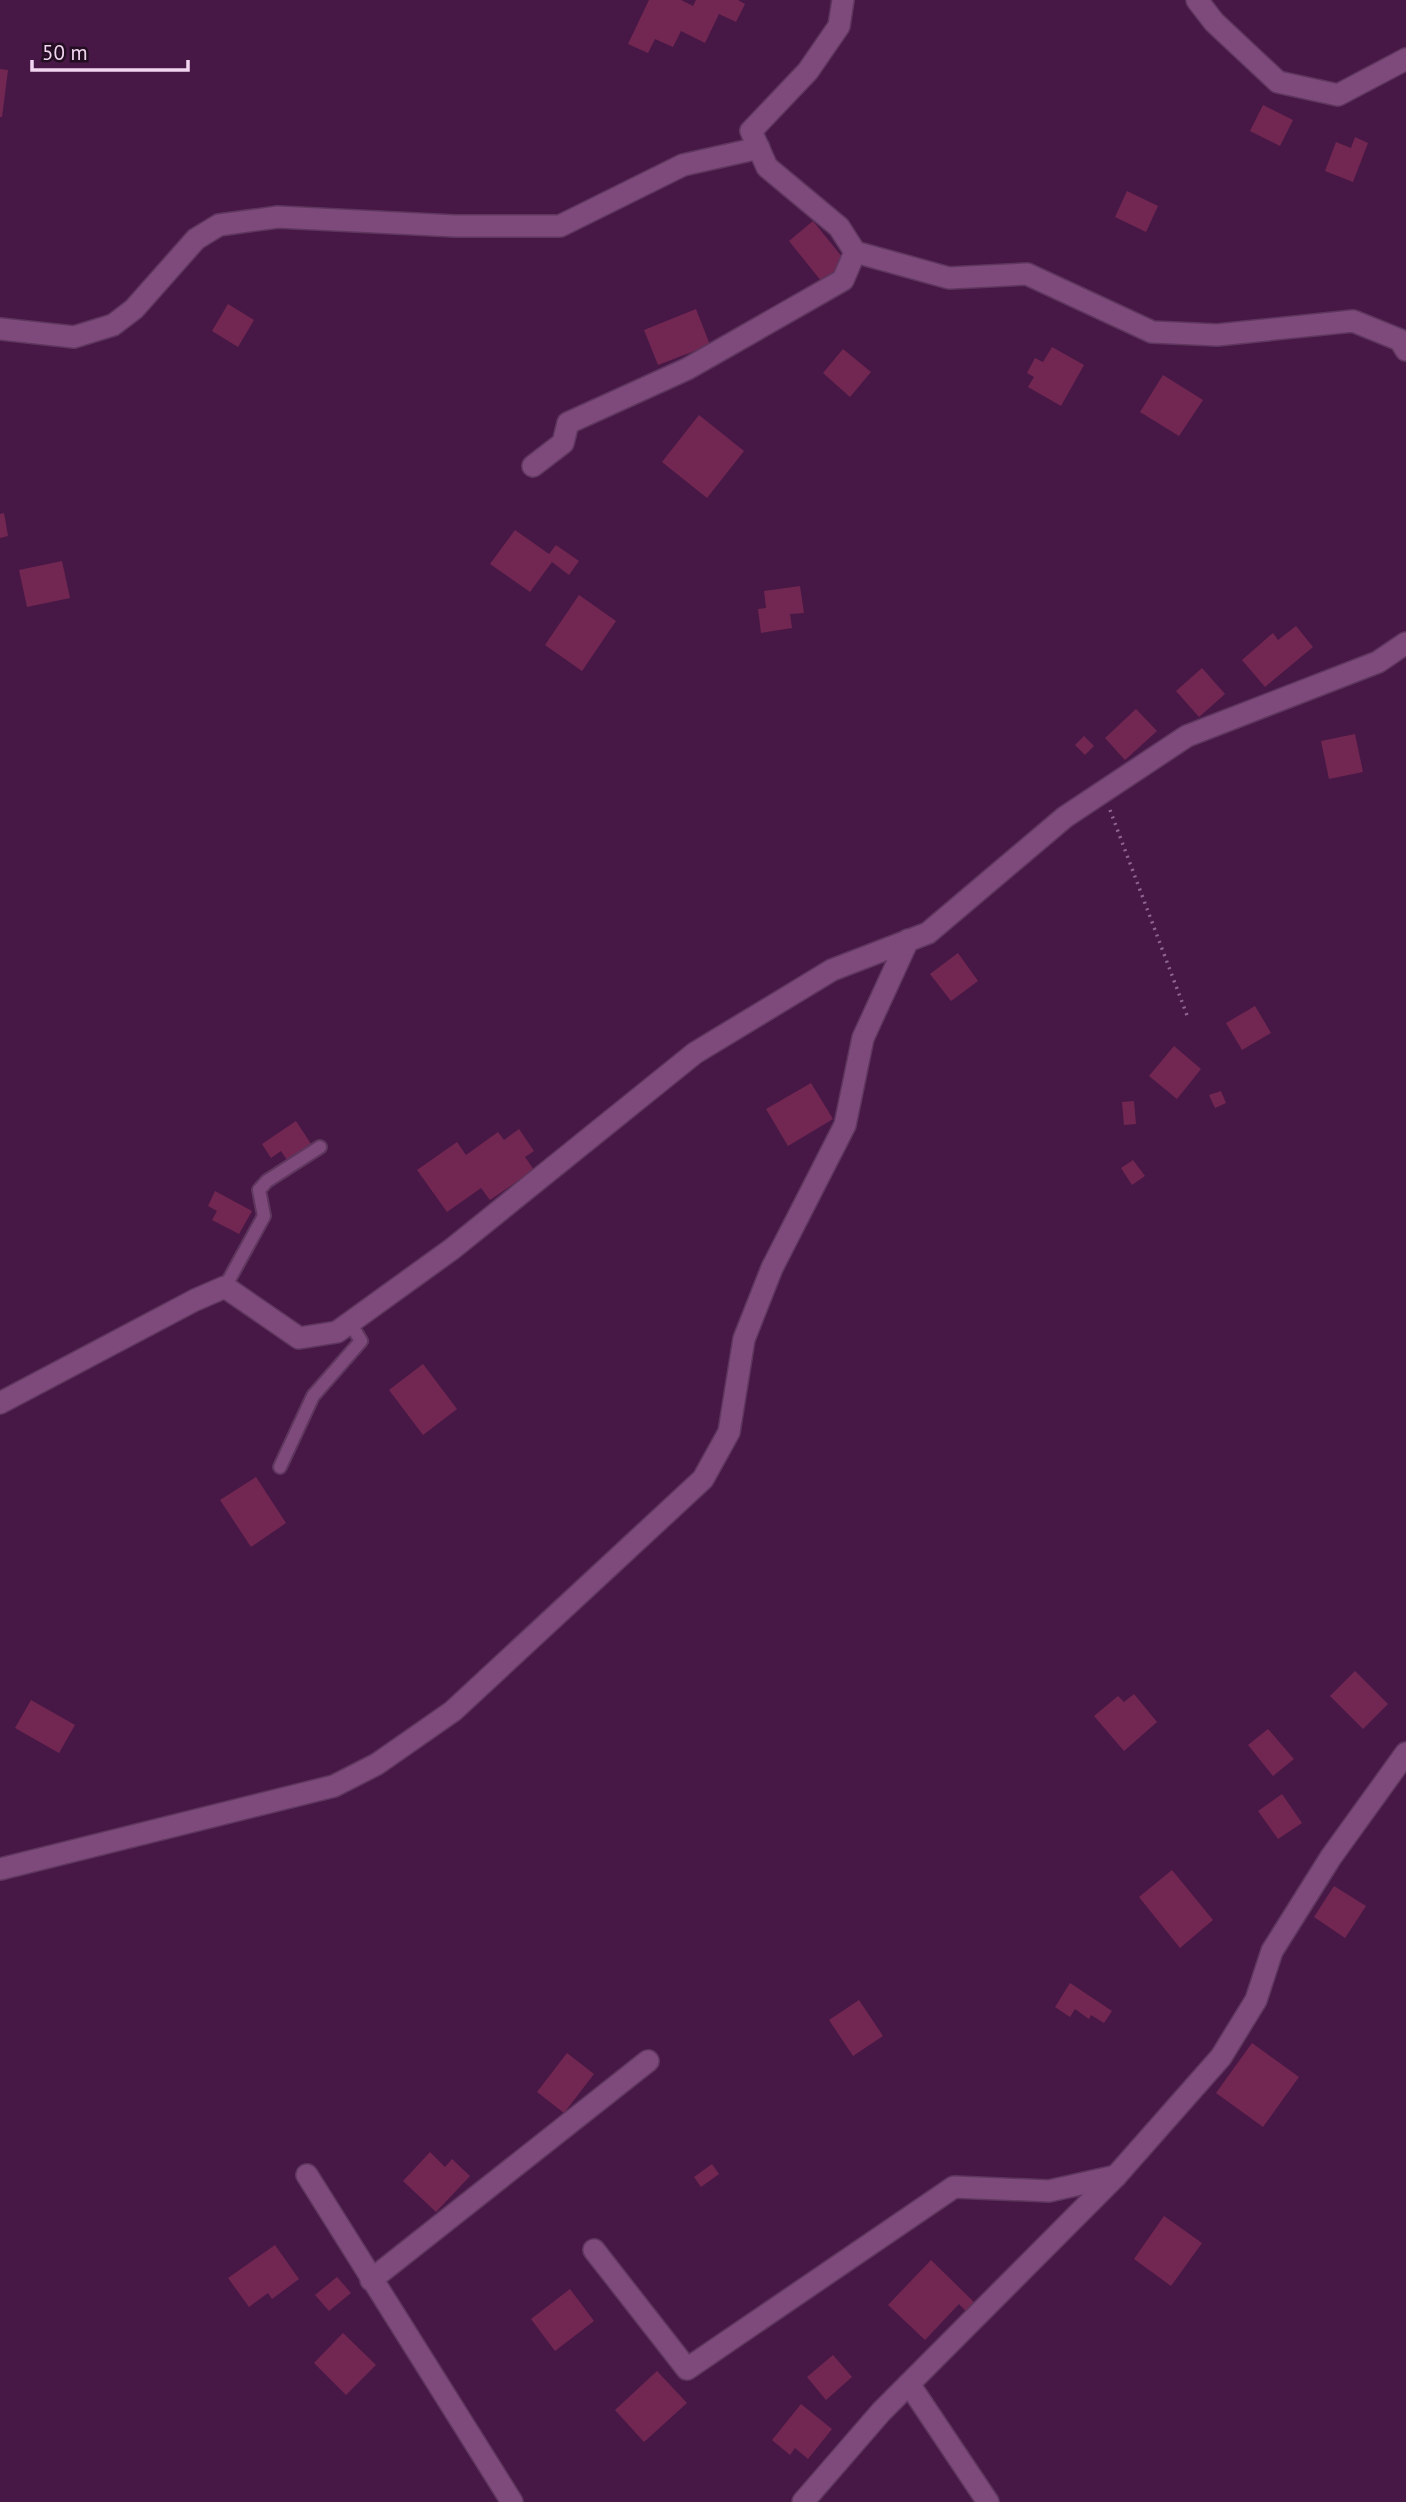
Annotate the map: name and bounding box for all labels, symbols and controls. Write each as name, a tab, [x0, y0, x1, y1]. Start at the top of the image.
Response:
scale bar	[32, 28, 187, 72]
text: 50 m	[42, 39, 88, 66]

